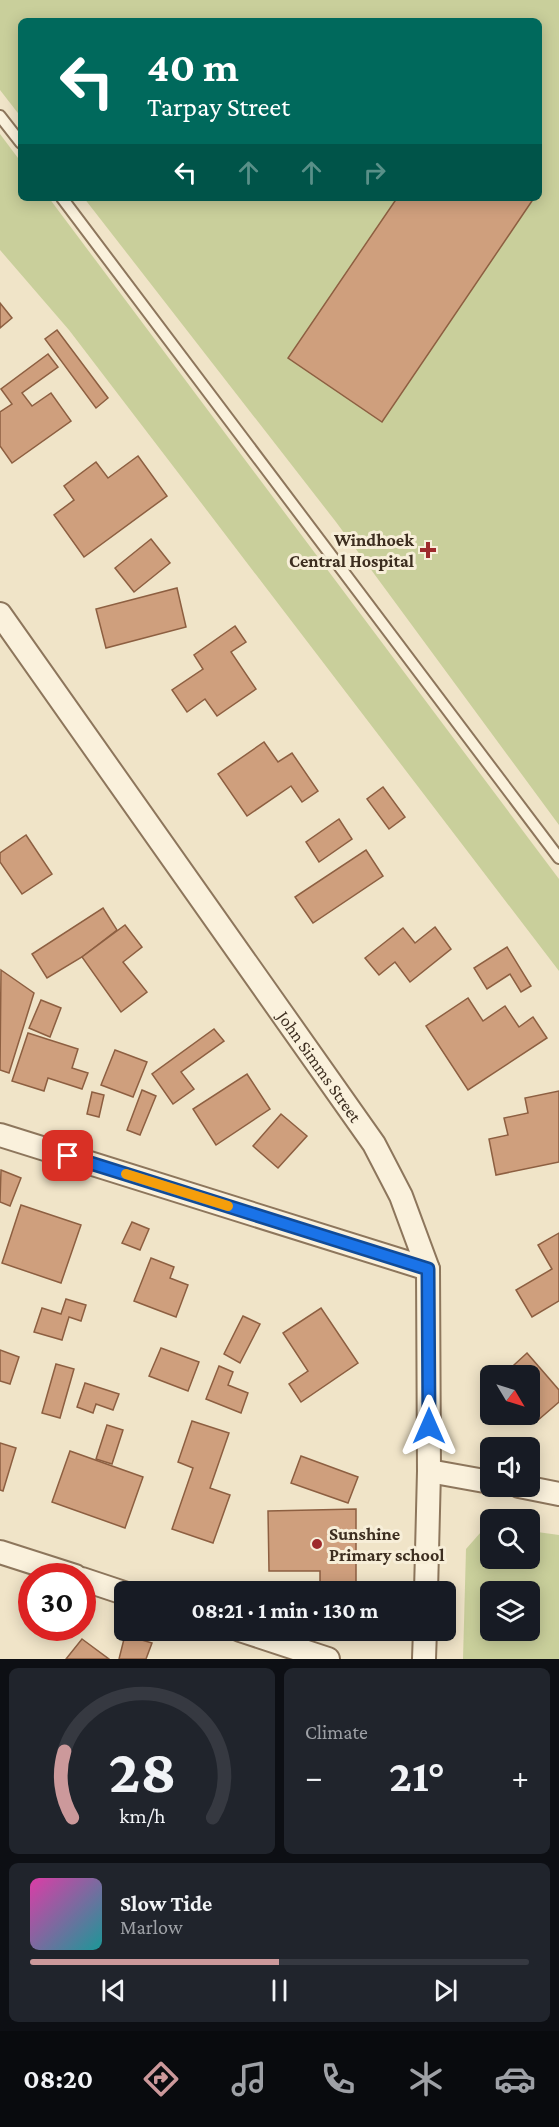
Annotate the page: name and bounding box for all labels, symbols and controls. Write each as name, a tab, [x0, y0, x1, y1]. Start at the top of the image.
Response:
icon: left	[48, 42, 126, 120]
text: 40 m	[147, 43, 239, 90]
text: Tarpay Street	[147, 92, 290, 122]
icon: left	[169, 156, 202, 189]
icon: ahead	[232, 156, 265, 189]
icon: ahead	[295, 156, 328, 189]
icon: right	[358, 156, 391, 189]
place label: Windhoek Central Hospital	[289, 530, 414, 571]
marker: Windhoek Central Hospital	[419, 541, 437, 559]
street label: John Simms Street	[272, 1005, 366, 1127]
pin	[42, 1130, 93, 1181]
icon: arrive	[51, 1139, 84, 1172]
north arrow	[480, 1365, 540, 1425]
map controls	[480, 1365, 540, 1641]
position arrow	[397, 1394, 461, 1458]
button: sound	[480, 1437, 540, 1497]
button: search	[480, 1509, 540, 1569]
place label: Sunshine Primary school	[329, 1524, 445, 1565]
marker: Sunshine Primary school	[310, 1537, 324, 1551]
speed limit sign: 30	[18, 1563, 96, 1641]
button: layers	[480, 1581, 540, 1641]
text: 08:21 · 1 min · 130 m	[192, 1598, 378, 1623]
text: Climate	[305, 1721, 368, 1743]
text: 28	[108, 1736, 176, 1805]
text: 21°	[389, 1751, 445, 1801]
text: −	[305, 1758, 322, 1795]
text: +	[512, 1758, 529, 1795]
text: km/h	[119, 1804, 166, 1828]
text: Slow Tide	[120, 1891, 212, 1916]
text: Marlow	[120, 1916, 183, 1938]
icon: previous	[97, 1974, 130, 2007]
icon: pause	[263, 1974, 296, 2007]
icon: next	[429, 1974, 462, 2007]
icon: directions	[140, 2058, 182, 2100]
icon: music	[228, 2058, 270, 2100]
icon: phone	[317, 2058, 359, 2100]
icon: climate	[405, 2058, 447, 2100]
icon: car	[494, 2058, 536, 2100]
text: 08:20	[23, 2064, 93, 2094]

